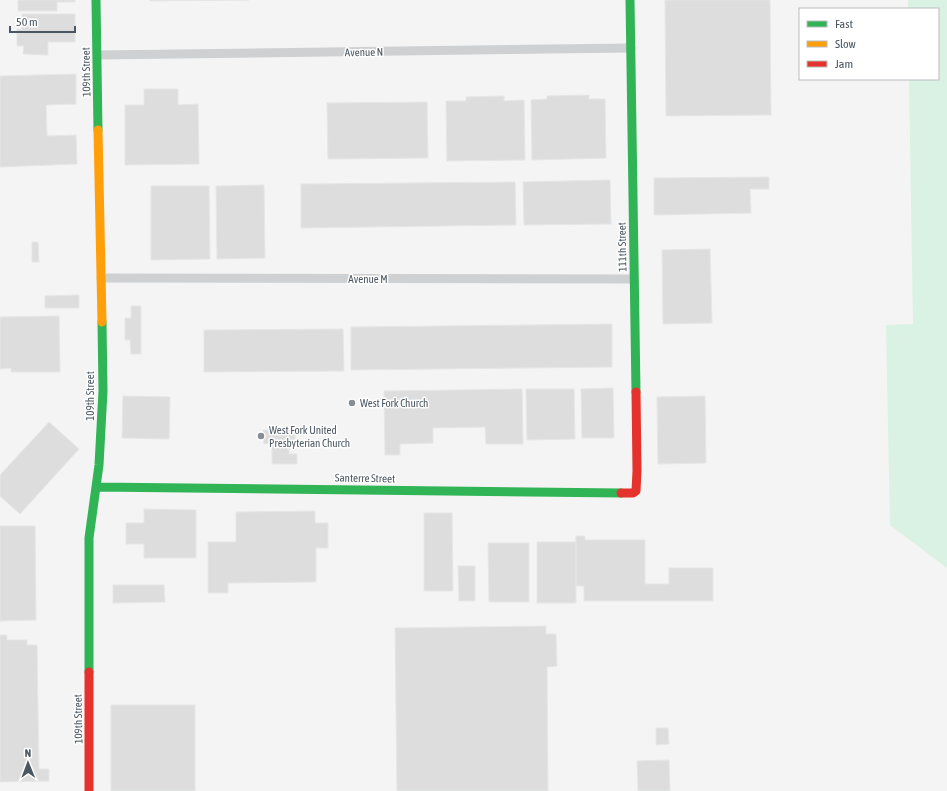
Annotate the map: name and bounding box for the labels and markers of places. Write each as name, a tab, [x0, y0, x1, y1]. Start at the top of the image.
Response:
place label: West Fork Church	[360, 397, 428, 409]
marker: West Fork Church	[347, 398, 357, 408]
place label: West Fork United Presbyterian Church	[269, 424, 350, 449]
marker: West Fork United Presbyterian Church	[256, 431, 266, 441]

